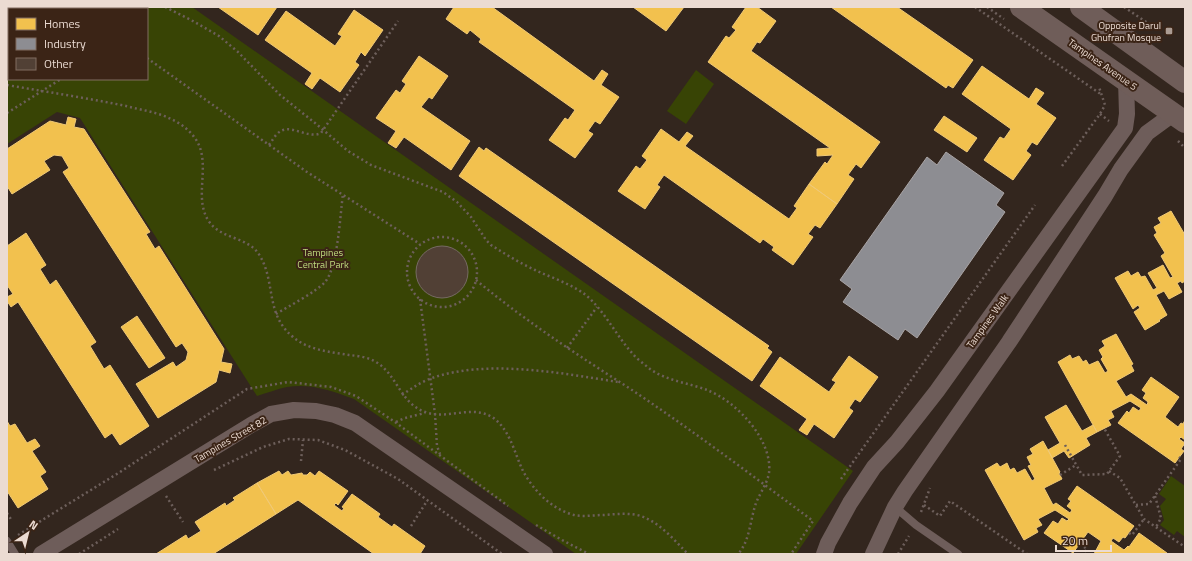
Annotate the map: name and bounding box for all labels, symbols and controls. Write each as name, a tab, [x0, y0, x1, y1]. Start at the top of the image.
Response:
legend	[8, 8, 148, 80]
text: Homes	[44, 14, 80, 33]
place label: Opposite Darul Ghufran Mosque	[1091, 18, 1161, 45]
marker: Opposite Darul Ghufran Mosque	[1164, 26, 1174, 36]
text: Industry	[44, 34, 86, 53]
street label: Tampines Avenue 5	[1065, 35, 1141, 94]
text: Other	[44, 54, 73, 73]
park label: Tampines Central Park	[297, 245, 349, 272]
street label: Tampines Walk	[963, 291, 1012, 351]
street label: Tampines Street 82	[191, 413, 269, 466]
north arrow	[8, 513, 48, 553]
text: N	[26, 516, 41, 534]
scale bar	[1056, 527, 1111, 553]
text: 20 m	[1062, 531, 1088, 550]

